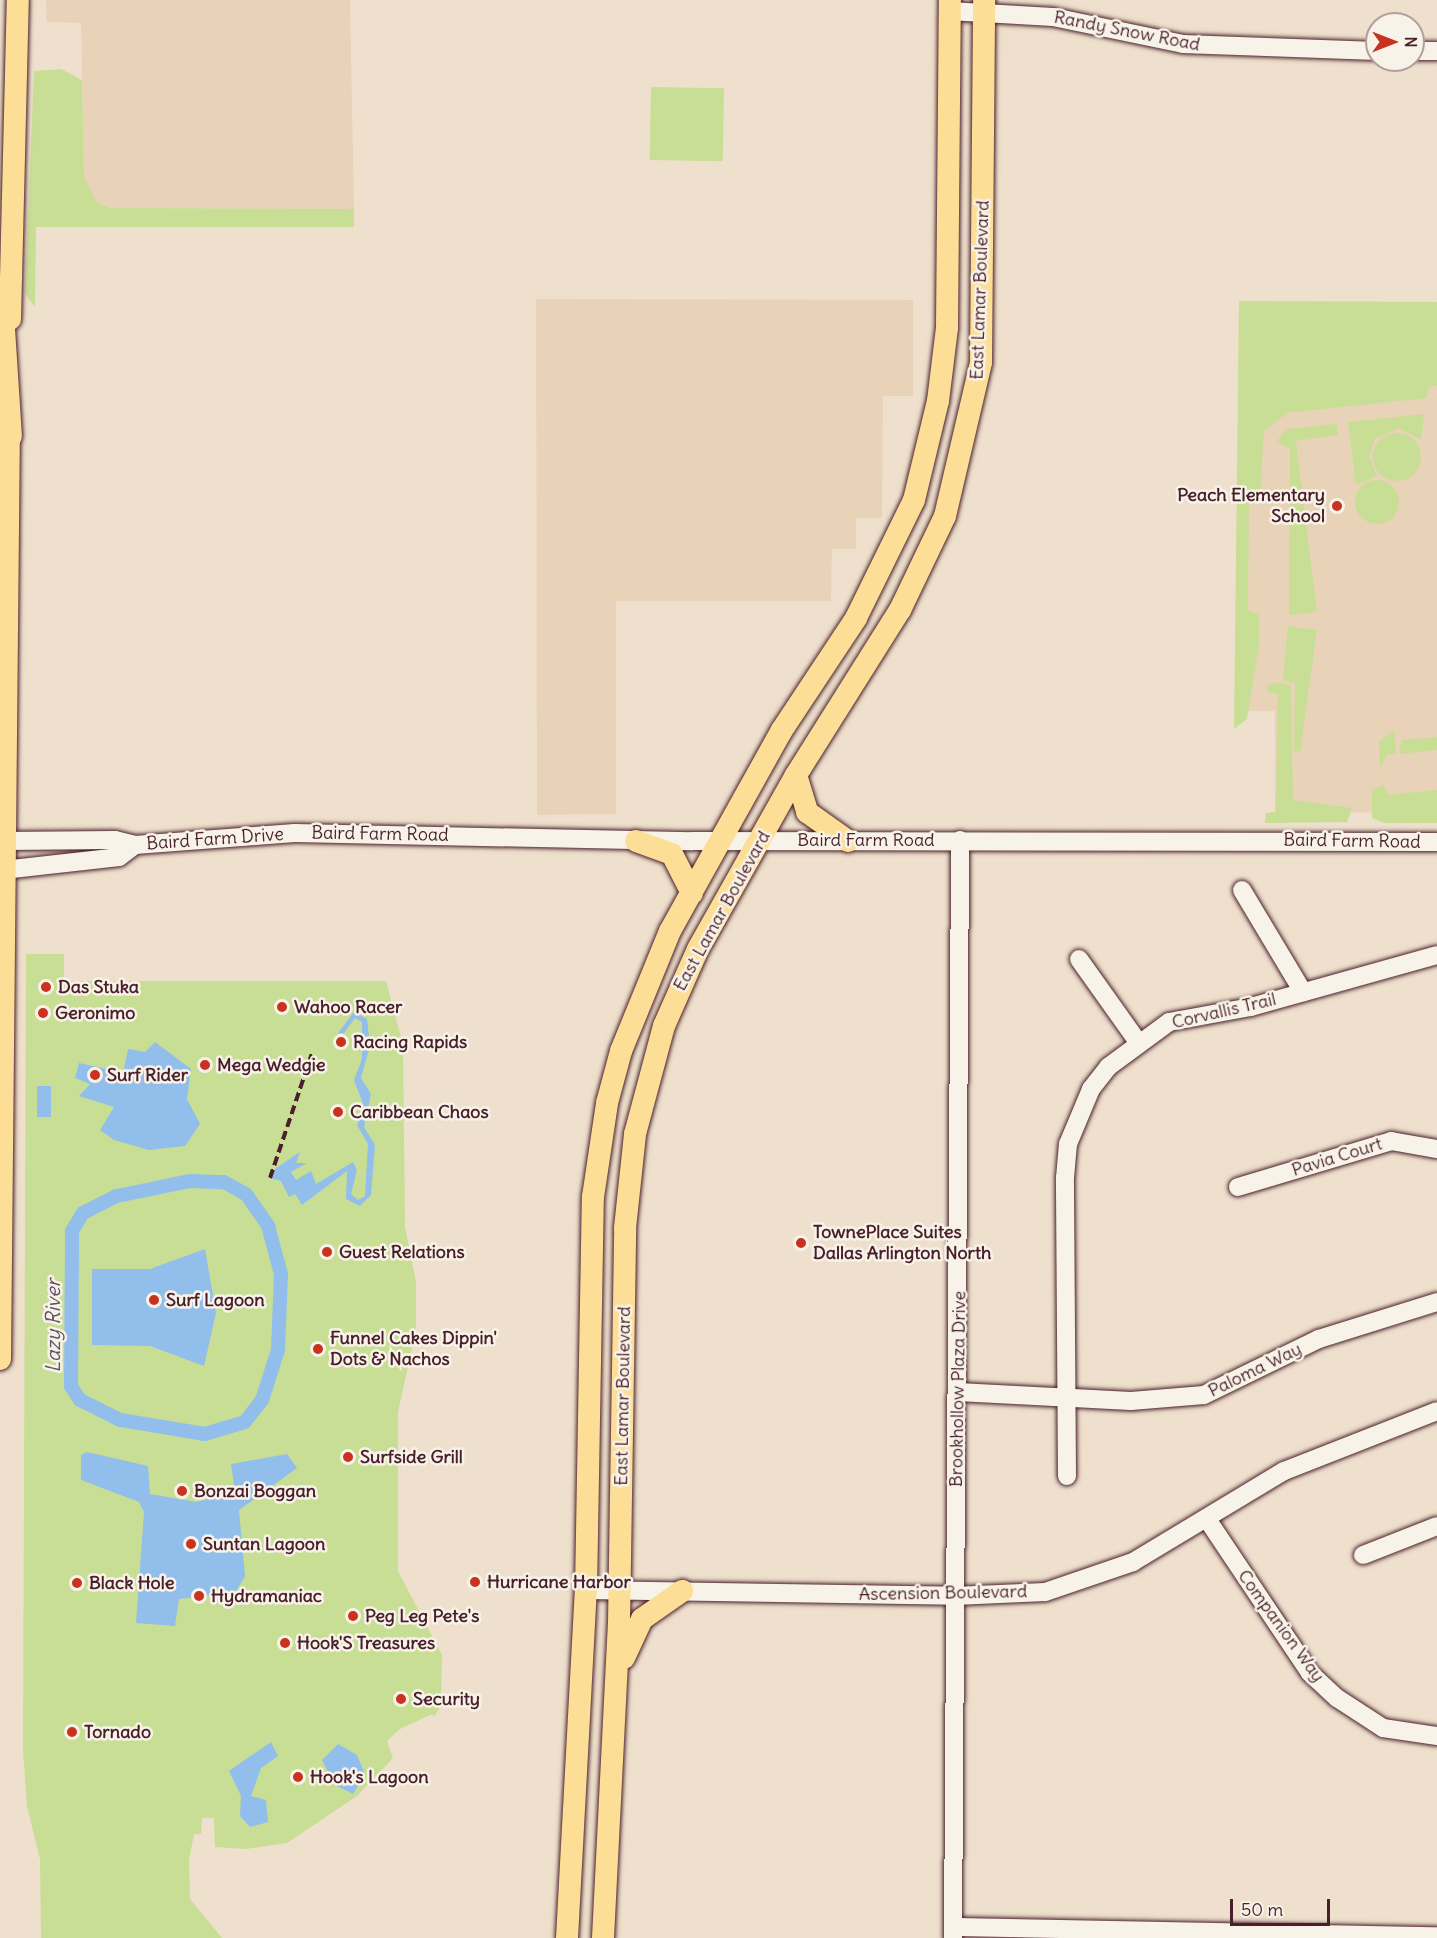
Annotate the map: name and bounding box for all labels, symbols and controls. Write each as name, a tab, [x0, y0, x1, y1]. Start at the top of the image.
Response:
street label: Randy Snow Road	[1052, 6, 1202, 56]
north arrow	[1365, 12, 1425, 72]
text: N	[1401, 36, 1421, 48]
street label: East Lamar Boulevard	[966, 200, 994, 380]
place label: Peach Elementary School	[1177, 485, 1325, 528]
marker: Peach Elementary School	[1330, 499, 1344, 513]
street label: Baird Farm Road	[311, 822, 449, 846]
street label: Baird Farm Drive	[146, 823, 284, 855]
street label: East Lamar Boulevard	[669, 827, 775, 995]
street label: Baird Farm Road	[797, 829, 935, 851]
street label: Baird Farm Road	[1283, 829, 1421, 853]
place label: Das Stuka	[58, 976, 139, 998]
marker: Das Stuka	[39, 980, 53, 994]
street label: Corvallis Trail	[1170, 989, 1278, 1033]
place label: Wahoo Racer	[294, 996, 402, 1018]
marker: Wahoo Racer	[275, 1000, 289, 1014]
place label: Geronimo	[55, 1002, 135, 1024]
marker: Geronimo	[36, 1006, 50, 1020]
place label: Racing Rapids	[353, 1031, 467, 1053]
marker: Racing Rapids	[334, 1035, 348, 1049]
place label: Mega Wedgie	[217, 1054, 326, 1076]
marker: Mega Wedgie	[198, 1058, 212, 1072]
place label: Surf Rider	[107, 1064, 188, 1086]
marker: Surf Rider	[88, 1068, 102, 1082]
place label: Caribbean Chaos	[350, 1101, 489, 1123]
marker: Caribbean Chaos	[331, 1105, 345, 1119]
street label: Pavia Court	[1289, 1133, 1385, 1181]
place label: TownePlace Suites Dallas Arlington North	[813, 1222, 991, 1264]
marker: TownePlace Suites Dallas Arlington North	[794, 1236, 808, 1250]
place label: Guest Relations	[339, 1241, 465, 1263]
marker: Guest Relations	[320, 1245, 334, 1259]
water label: Lazy River	[40, 1279, 64, 1373]
place label: Surf Lagoon	[166, 1289, 265, 1311]
street label: Brookhollow Plaza Drive	[945, 1291, 971, 1487]
marker: Surf Lagoon	[147, 1293, 161, 1307]
street label: East Lamar Boulevard	[611, 1306, 635, 1486]
place label: Funnel Cakes Dippin' Dots & Nachos	[330, 1328, 497, 1370]
street label: Paloma Way	[1205, 1338, 1305, 1402]
marker: Funnel Cakes Dippin' Dots & Nachos	[311, 1342, 325, 1356]
place label: Surfside Grill	[360, 1446, 463, 1468]
marker: Surfside Grill	[341, 1450, 355, 1464]
place label: Bonzai Boggan	[194, 1480, 316, 1502]
marker: Bonzai Boggan	[175, 1484, 189, 1498]
place label: Suntan Lagoon	[203, 1533, 325, 1555]
marker: Suntan Lagoon	[184, 1537, 198, 1551]
street label: Companion Way	[1233, 1566, 1329, 1686]
place label: Hurricane Harbor	[487, 1571, 631, 1593]
place label: Black Hole	[89, 1572, 174, 1594]
marker: Hurricane Harbor	[468, 1575, 482, 1589]
marker: Black Hole	[70, 1576, 84, 1590]
street label: Ascension Boulevard	[859, 1581, 1027, 1605]
place label: Hydramaniac	[211, 1585, 322, 1607]
marker: Hydramaniac	[192, 1589, 206, 1603]
place label: Peg Leg Pete's	[365, 1605, 479, 1627]
marker: Peg Leg Pete's	[346, 1609, 360, 1623]
place label: Hook'S Treasures	[297, 1632, 435, 1654]
marker: Hook'S Treasures	[278, 1636, 292, 1650]
place label: Security	[413, 1688, 480, 1710]
marker: Security	[394, 1692, 408, 1706]
place label: Tornado	[84, 1721, 151, 1743]
marker: Tornado	[65, 1725, 79, 1739]
place label: Hook's Lagoon	[310, 1766, 429, 1788]
marker: Hook's Lagoon	[291, 1770, 305, 1784]
scale bar	[1233, 1887, 1334, 1925]
text: 50 m	[1241, 1898, 1283, 1921]

